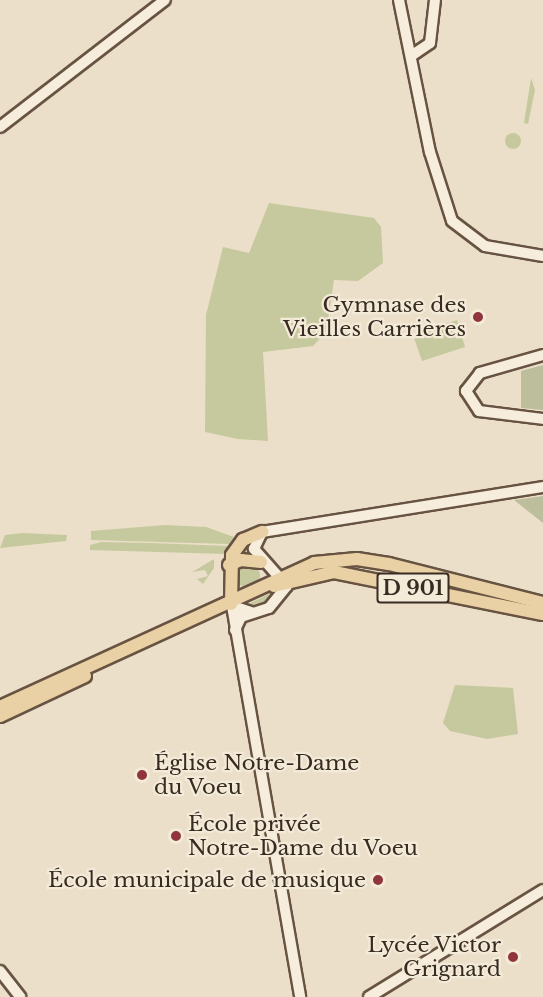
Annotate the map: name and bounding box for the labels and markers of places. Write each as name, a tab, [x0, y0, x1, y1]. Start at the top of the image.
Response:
place label: Gymnase des Vieilles Carrières	[283, 292, 466, 342]
marker: Gymnase des Vieilles Carrières	[471, 310, 485, 324]
place label: Église Notre-Dame du Voeu	[154, 750, 359, 800]
marker: Église Notre-Dame du Voeu	[135, 768, 149, 782]
place label: École privée Notre-Dame du Voeu	[188, 811, 419, 861]
marker: École privée Notre-Dame du Voeu	[169, 829, 183, 843]
place label: École municipale de musique	[48, 867, 366, 893]
marker: École municipale de musique	[371, 873, 385, 887]
place label: Lycée Victor Grignard	[367, 932, 501, 982]
marker: Lycée Victor Grignard	[506, 950, 520, 964]

